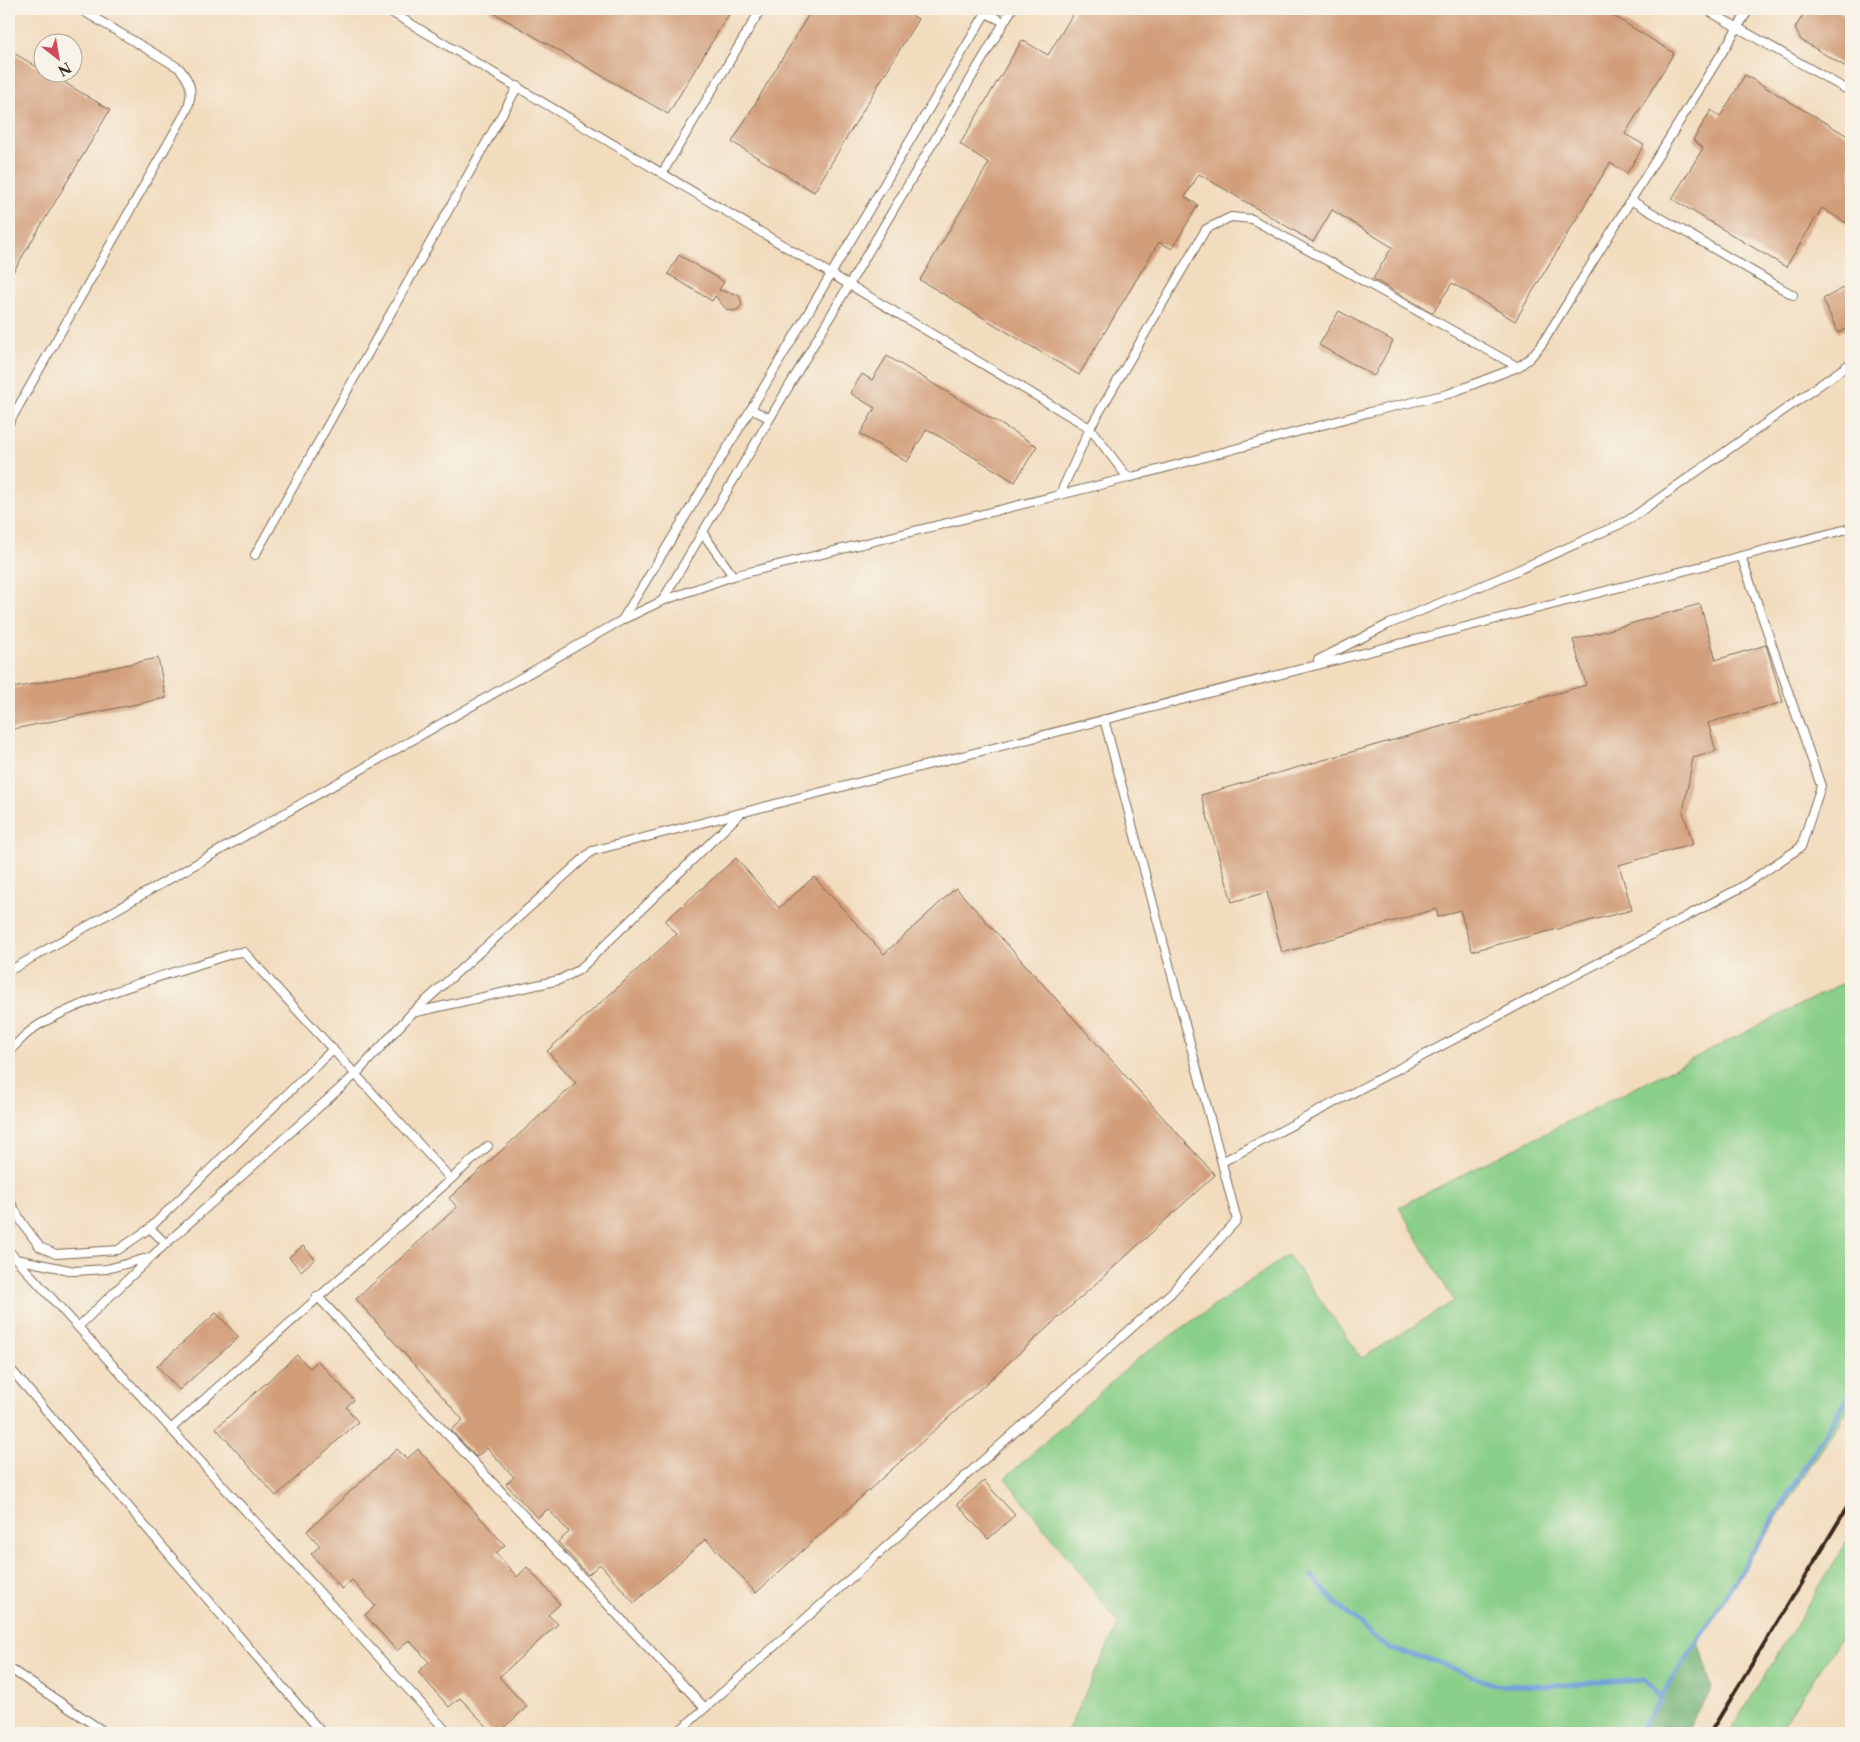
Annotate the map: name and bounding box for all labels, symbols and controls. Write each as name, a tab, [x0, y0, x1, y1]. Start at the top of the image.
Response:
north arrow	[32, 32, 82, 82]
text: N	[55, 58, 75, 80]

